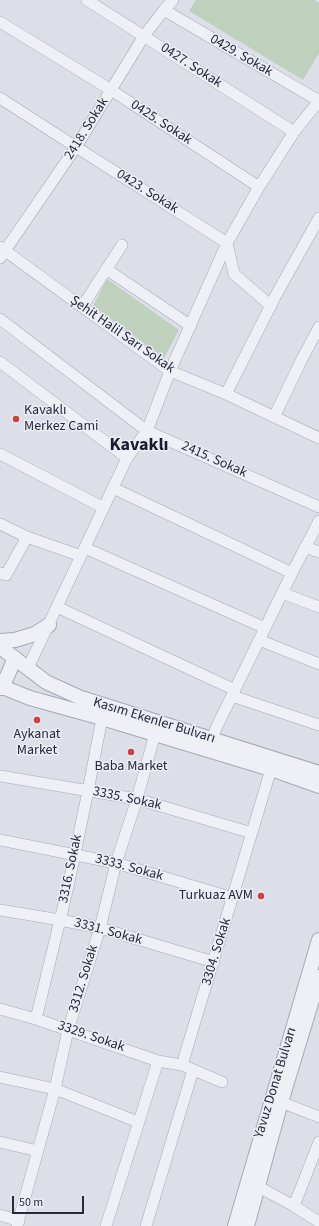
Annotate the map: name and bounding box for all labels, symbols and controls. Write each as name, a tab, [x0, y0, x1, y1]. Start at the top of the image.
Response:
street label: 0429. Sokak	[207, 31, 275, 81]
street label: 0427. Sokak	[157, 40, 225, 92]
street label: 2418. Sokak	[61, 95, 113, 163]
street label: 0425. Sokak	[127, 97, 195, 149]
street label: 0423. Sokak	[113, 166, 181, 218]
street label: Şehit Halil Sarı Sokak	[66, 293, 178, 377]
place label: Kavaklı Merkez Cami	[24, 403, 98, 436]
marker: Kavaklı Merkez Cami	[11, 414, 21, 424]
district label: Kavaklı	[109, 435, 169, 457]
street label: 2415. Sokak	[179, 438, 249, 482]
street label: Kasım Ekenler Bulvarı	[91, 694, 217, 748]
marker: Aykanat Market	[32, 715, 42, 725]
place label: Aykanat Market	[13, 727, 61, 760]
marker: Baba Market	[126, 747, 136, 757]
place label: Baba Market	[95, 759, 167, 775]
street label: 3335. Sokak	[91, 784, 163, 814]
street label: 3316. Sokak	[56, 833, 86, 905]
street label: 3333. Sokak	[93, 851, 165, 885]
place label: Turkuaz AVM	[179, 888, 253, 904]
marker: Turkuaz AVM	[256, 891, 266, 901]
street label: 3331. Sokak	[72, 915, 144, 949]
street label: 3304. Sokak	[199, 916, 235, 988]
street label: 3312. Sokak	[66, 943, 102, 1015]
street label: 3329. Sokak	[55, 1018, 127, 1056]
street label: Yavuz Donat Bulvarı	[251, 1026, 301, 1140]
scale bar	[14, 1188, 86, 1214]
text: 50 m	[19, 1194, 43, 1211]

